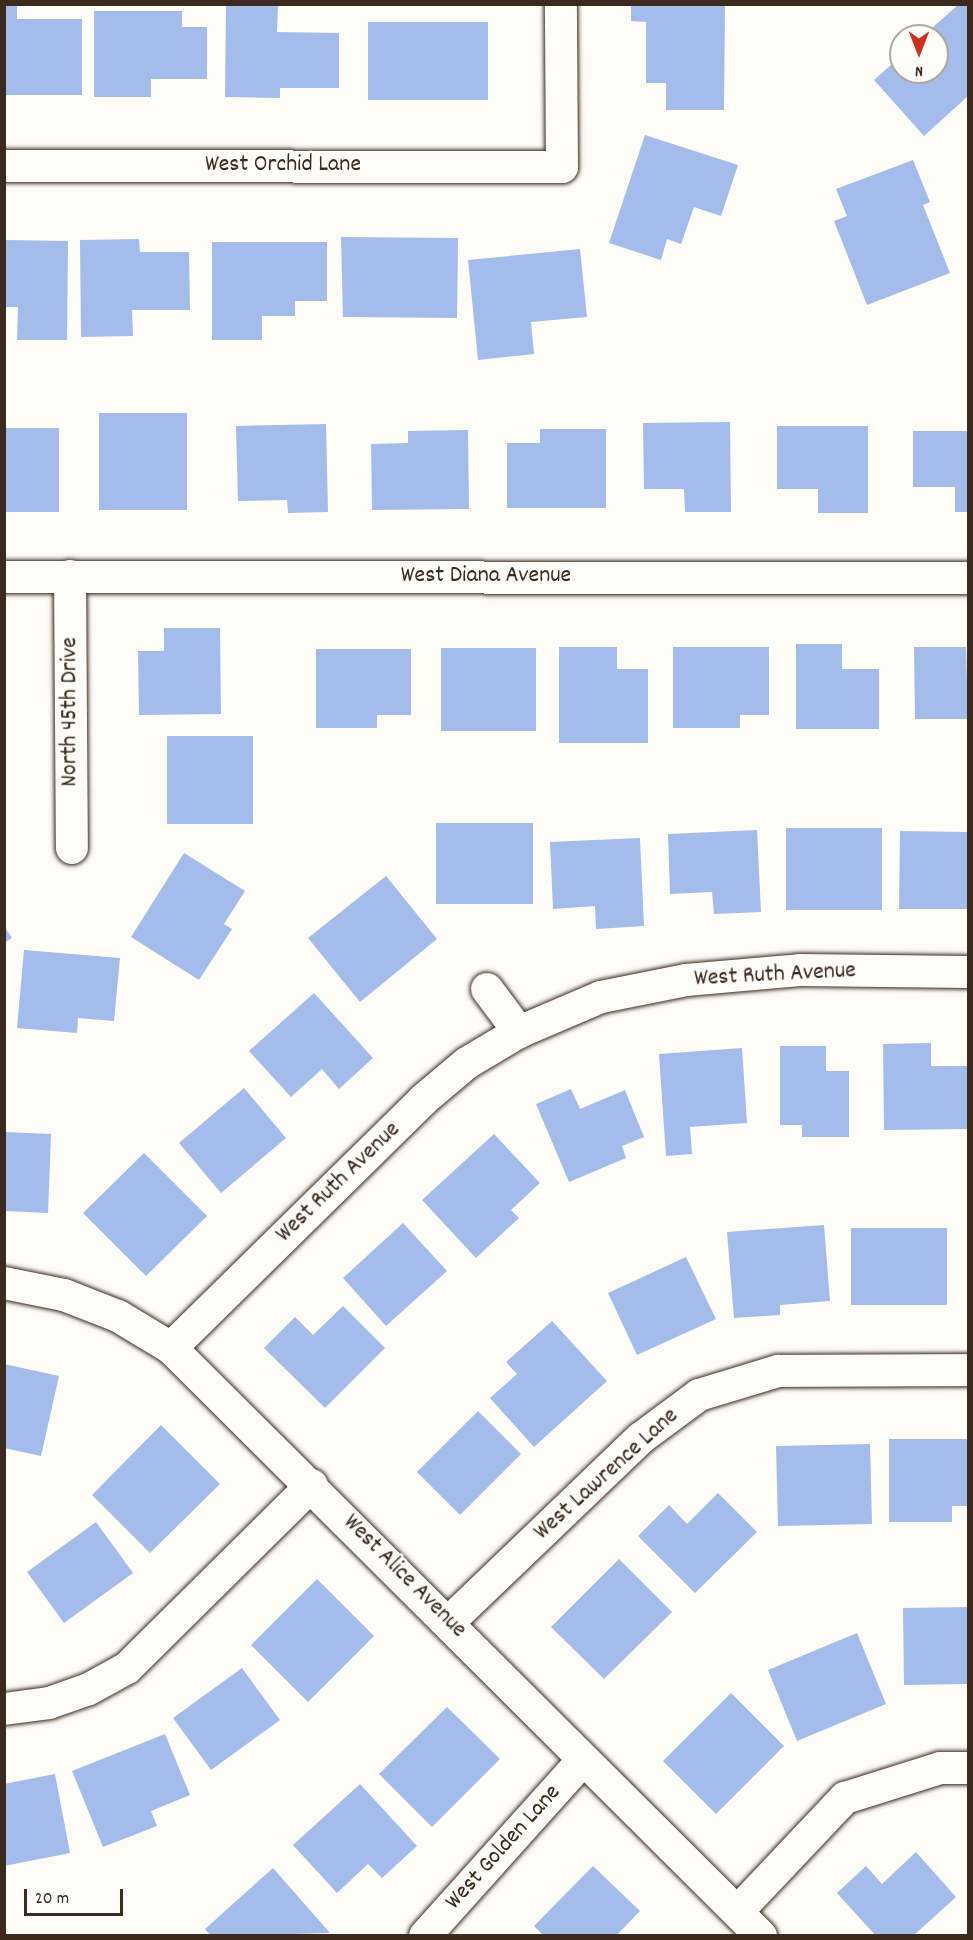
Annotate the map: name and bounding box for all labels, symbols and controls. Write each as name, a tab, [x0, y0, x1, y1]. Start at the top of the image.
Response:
north arrow	[889, 24, 949, 84]
text: N	[915, 59, 923, 82]
street label: West Orchid Lane	[205, 152, 361, 180]
street label: West Diana Avenue	[401, 563, 571, 591]
street label: North 45th Drive	[57, 637, 85, 787]
street label: West Ruth Avenue	[693, 957, 857, 995]
street label: West Ruth Avenue	[271, 1116, 407, 1250]
street label: West Lawrence Lane	[529, 1403, 685, 1547]
street label: West Alice Avenue	[336, 1509, 472, 1645]
street label: West Golden Lane	[440, 1779, 568, 1917]
scale bar	[27, 1877, 126, 1915]
text: 20 m	[35, 1887, 69, 1912]

